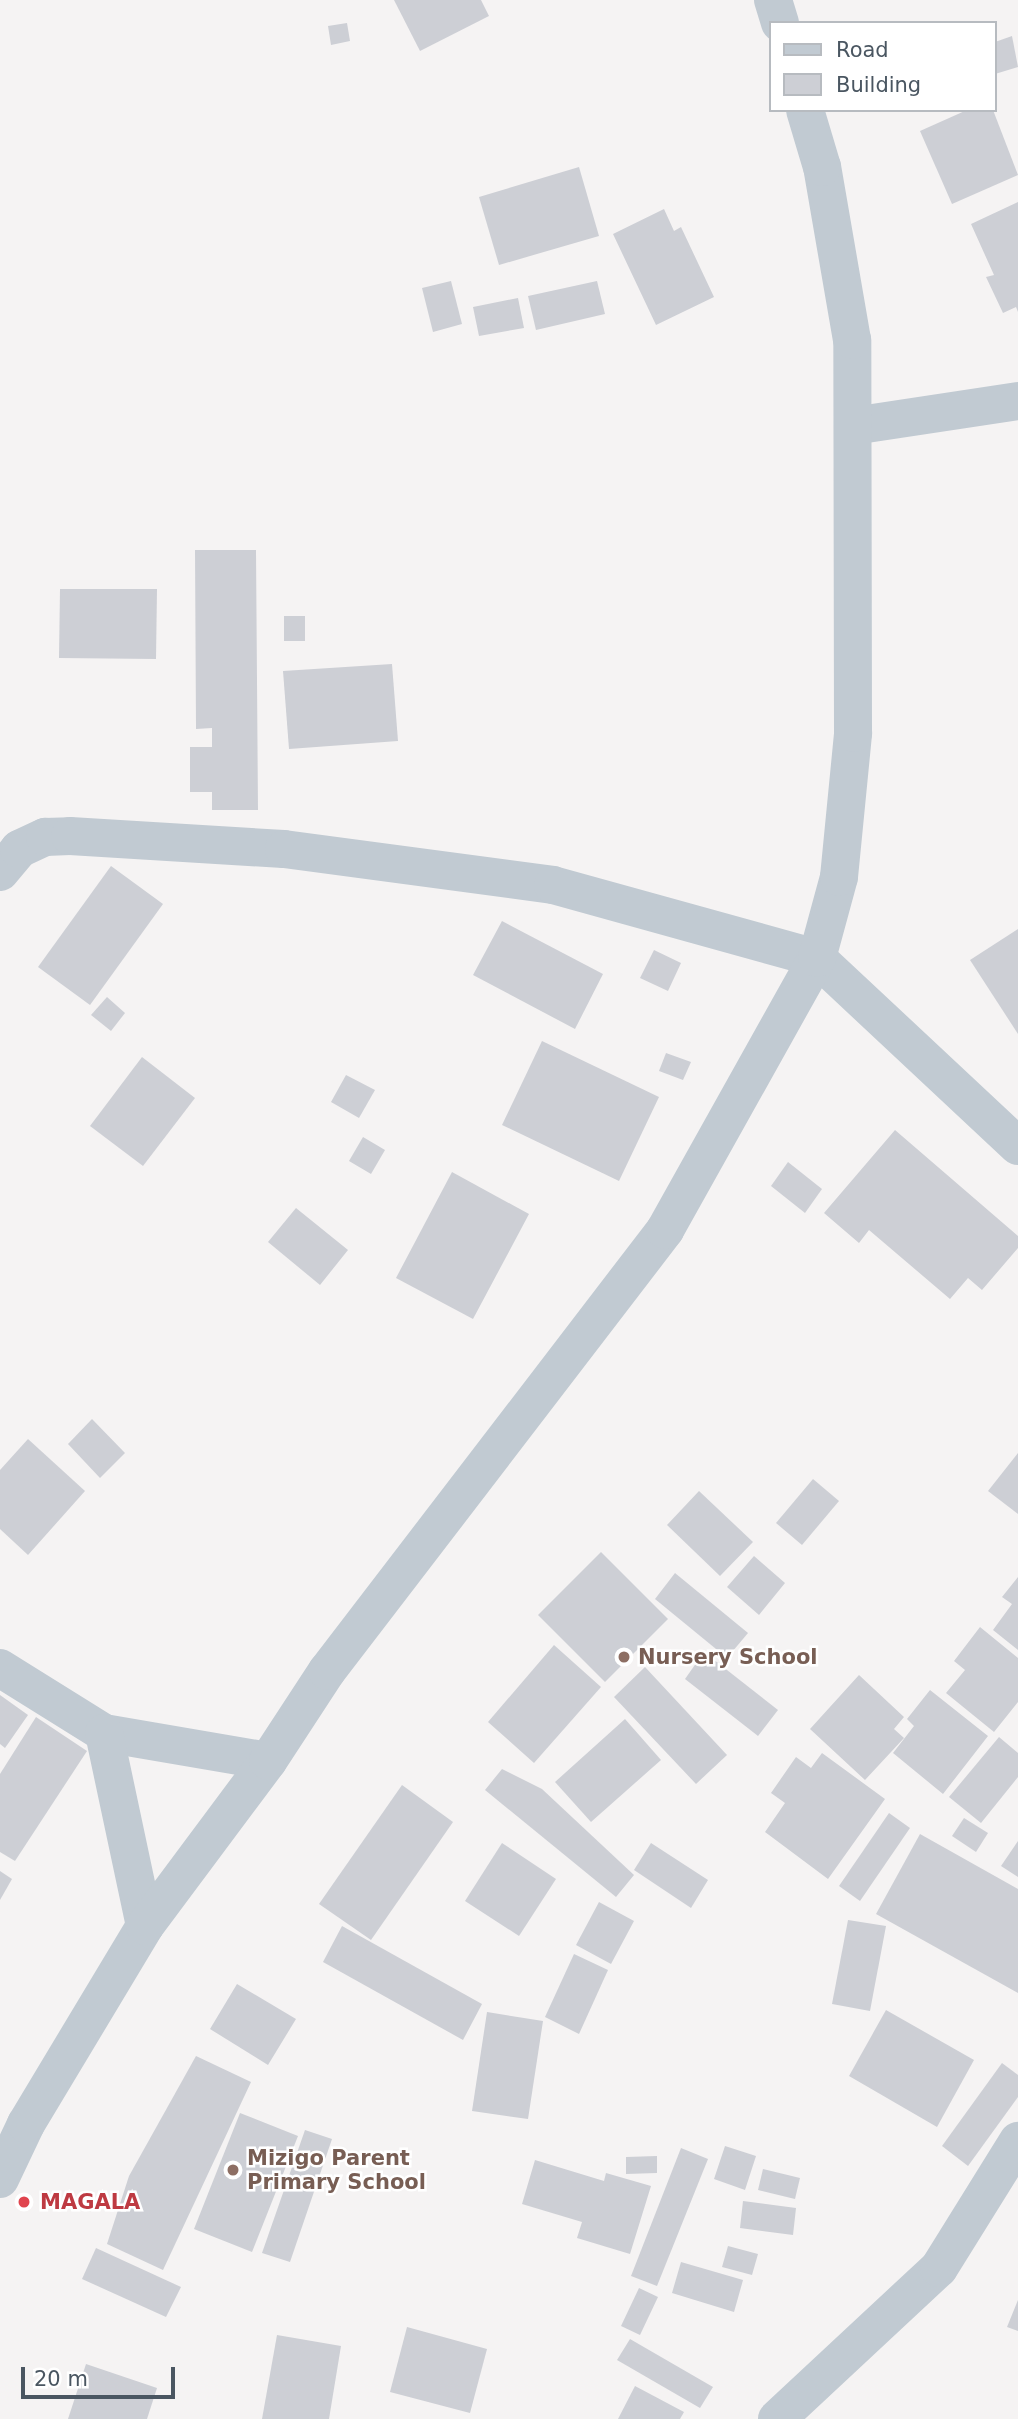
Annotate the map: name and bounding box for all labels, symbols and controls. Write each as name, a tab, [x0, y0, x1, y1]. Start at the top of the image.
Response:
legend	[769, 21, 997, 112]
text: Road	[836, 38, 889, 62]
text: Building	[836, 73, 921, 97]
place label: Nursery School	[638, 1644, 818, 1670]
marker: Nursery School	[616, 1649, 632, 1665]
place label: Mizigo Parent Primary School	[247, 2145, 426, 2195]
marker: Mizigo Parent Primary School	[225, 2162, 241, 2178]
place label: MAGALA	[40, 2189, 140, 2215]
marker: MAGALA	[14, 2192, 34, 2212]
scale bar	[24, 2352, 178, 2396]
text: 20 m	[34, 2367, 88, 2391]

